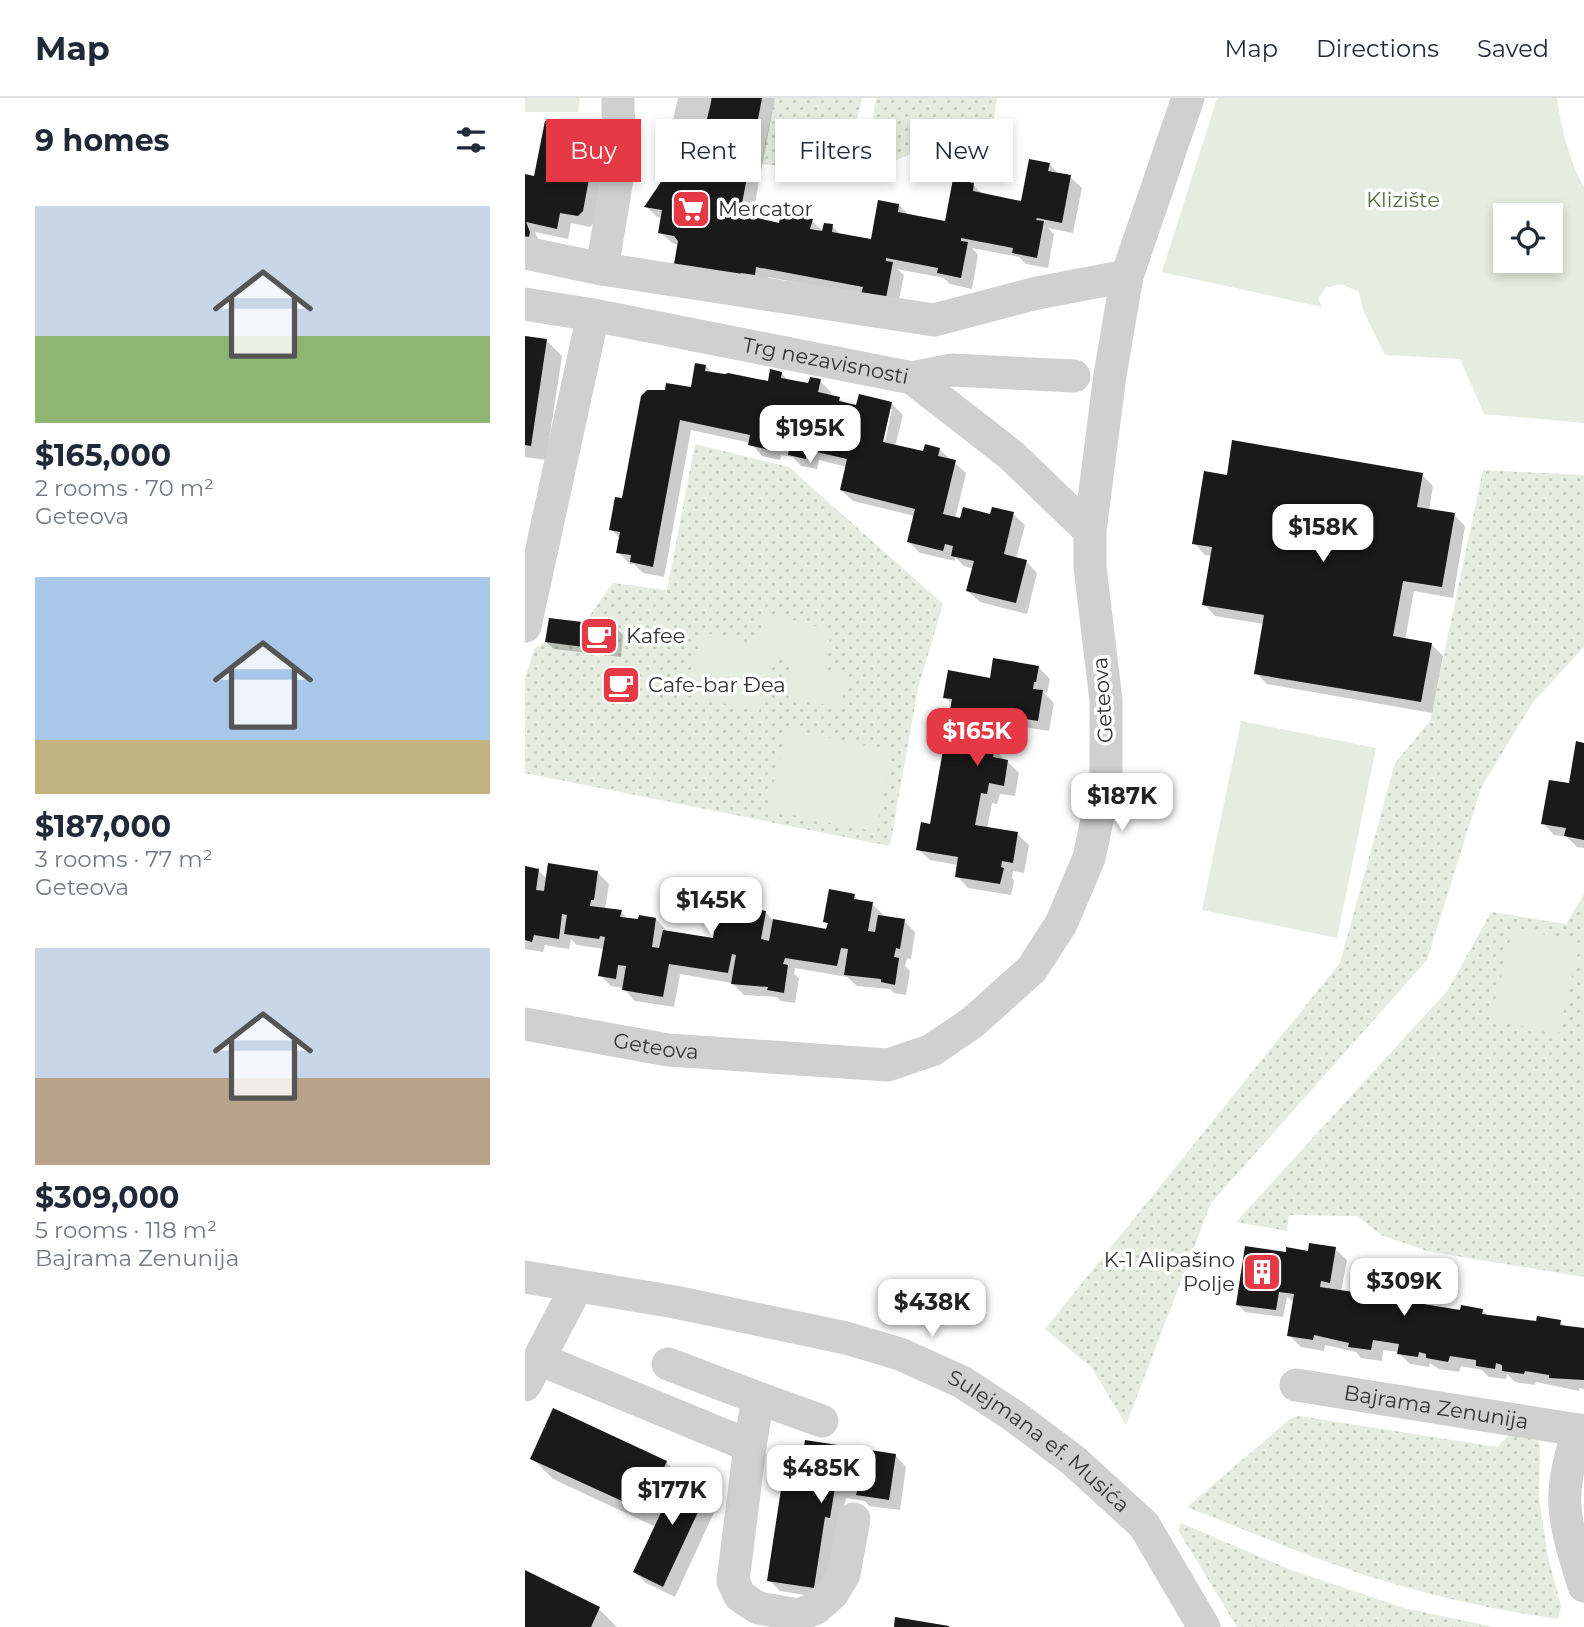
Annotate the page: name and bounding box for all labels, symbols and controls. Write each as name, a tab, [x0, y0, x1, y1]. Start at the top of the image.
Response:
text: Map	[35, 28, 110, 68]
text: Map	[1225, 34, 1278, 63]
text: Directions	[1316, 34, 1439, 63]
text: Saved	[1477, 34, 1549, 63]
chip: Buy	[546, 119, 641, 182]
chip: Rent	[655, 119, 761, 182]
chip: Filters	[775, 119, 896, 182]
chip: New	[910, 119, 1013, 182]
icon: filters	[452, 121, 490, 159]
text: 9 homes	[35, 122, 170, 159]
park label: Klizište	[1366, 187, 1440, 212]
supermarket icon: Mercator	[670, 188, 712, 230]
place label: Mercator	[718, 196, 813, 221]
map controls	[1493, 203, 1563, 273]
button: locate	[1493, 203, 1563, 273]
icon: home	[200, 251, 326, 377]
street label: Trg nezavisnosti	[741, 332, 911, 389]
pin: $195K	[761, 406, 859, 465]
text: $195K	[776, 414, 844, 442]
text: $165,000	[35, 437, 171, 474]
text: 2 rooms · 70 m²	[35, 474, 214, 502]
text: Geteova	[35, 502, 129, 530]
pin: $158K	[1274, 504, 1372, 564]
text: $158K	[1288, 513, 1358, 541]
cafe icon: Kafee	[578, 615, 620, 657]
icon: home	[200, 622, 326, 748]
place label: Kafee	[626, 623, 685, 648]
street label: Geteova	[1087, 656, 1118, 744]
cafe icon: Cafe-bar Đea	[600, 664, 642, 706]
place label: Cafe-bar Đea	[648, 672, 786, 697]
pin: $165K	[928, 708, 1026, 768]
text: $165K	[943, 717, 1011, 745]
pin: $187K	[1073, 774, 1171, 833]
text: $187K	[1087, 782, 1157, 810]
text: $187,000	[35, 808, 171, 845]
text: 3 rooms · 77 m²	[35, 845, 213, 873]
text: Geteova	[35, 873, 129, 901]
pin: $145K	[662, 878, 760, 937]
text: $145K	[676, 886, 746, 914]
icon: home	[200, 993, 326, 1119]
street label: Geteova	[611, 1027, 699, 1064]
text: $309,000	[35, 1179, 179, 1216]
text: 5 rooms · 118 m²	[35, 1216, 217, 1244]
text: Bajrama Zenunija	[35, 1244, 239, 1272]
place label: K-1 Alipašino Polje	[1104, 1247, 1235, 1296]
building icon: K-1 Alipašino Polje	[1241, 1251, 1283, 1293]
pin: $309K	[1355, 1258, 1453, 1318]
text: $309K	[1366, 1267, 1442, 1295]
pin: $438K	[883, 1280, 981, 1339]
text: $438K	[894, 1288, 970, 1316]
street label: Sulejmana ef. Musića	[944, 1364, 1135, 1517]
street label: Bajrama Zenunija	[1342, 1380, 1530, 1434]
pin: $485K	[772, 1446, 870, 1505]
text: $485K	[783, 1454, 859, 1482]
pin: $177K	[623, 1468, 721, 1527]
text: $177K	[638, 1476, 707, 1504]

